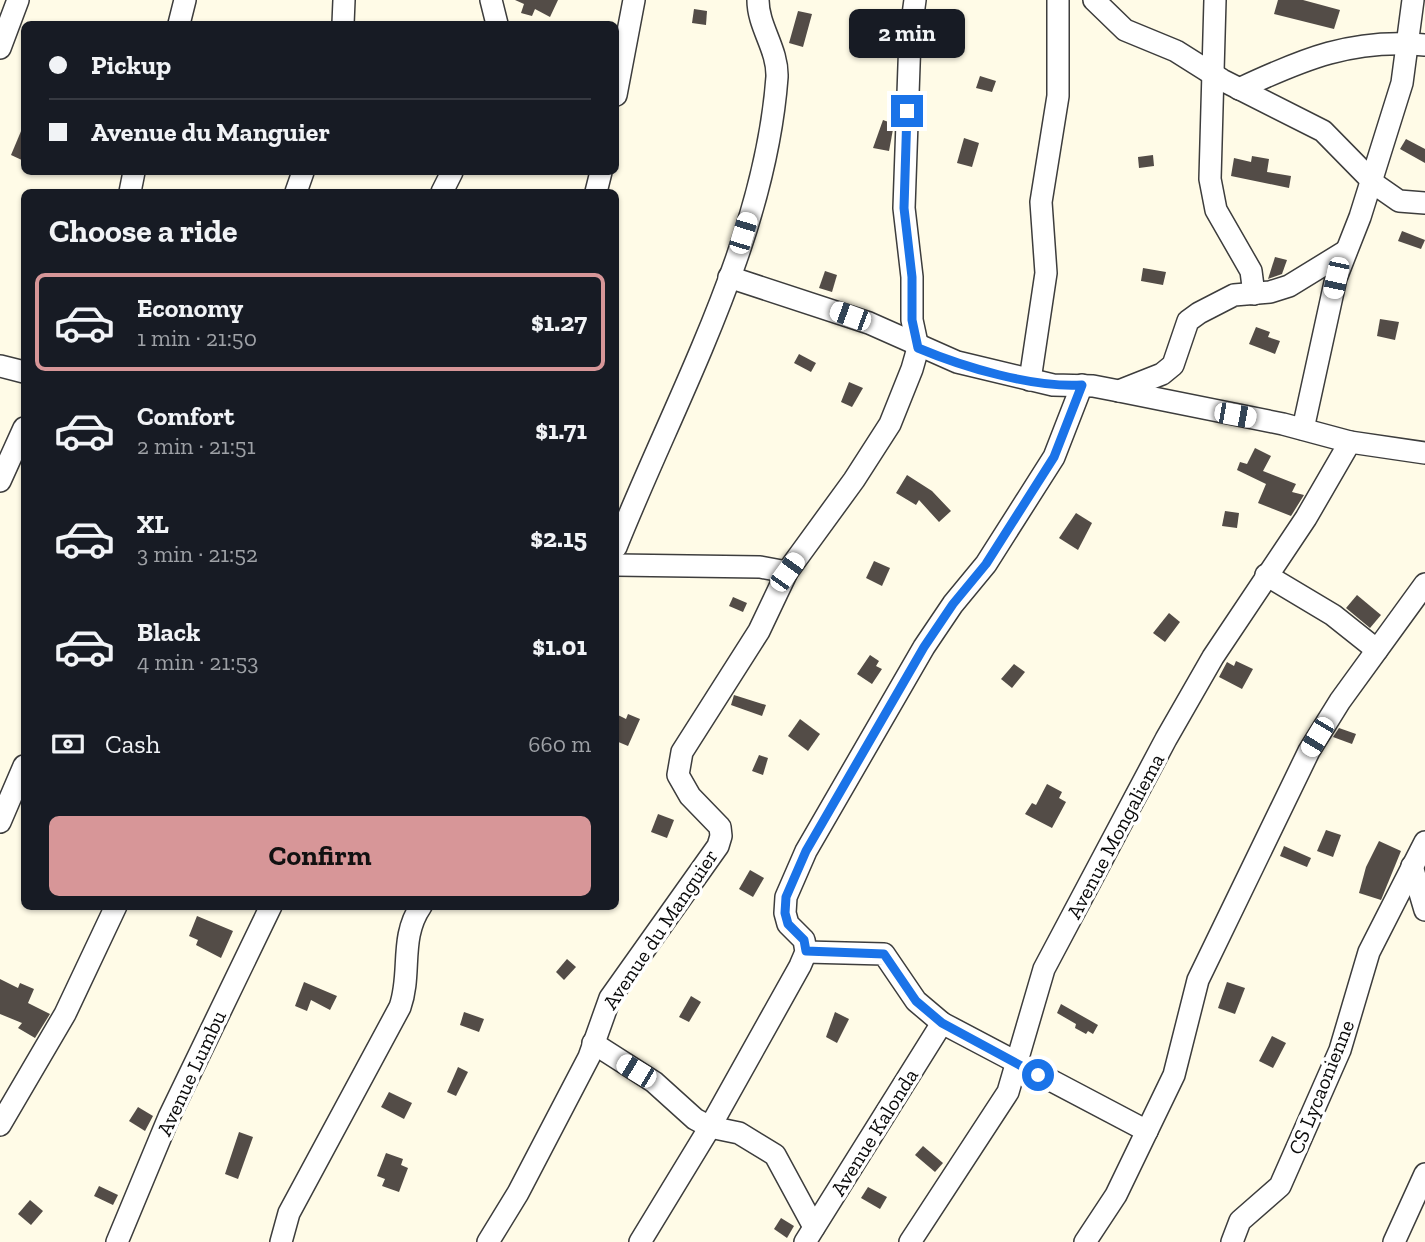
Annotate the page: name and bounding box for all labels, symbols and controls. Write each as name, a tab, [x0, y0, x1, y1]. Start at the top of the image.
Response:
callout: 2 min	[849, 10, 965, 58]
text: 2 min	[878, 19, 936, 47]
text: Pickup	[91, 49, 171, 81]
route end	[891, 95, 923, 127]
text: Avenue du Manguier	[91, 116, 330, 148]
car	[727, 210, 760, 256]
text: Choose a ride	[49, 212, 237, 250]
car	[1322, 255, 1351, 301]
icon: car	[53, 291, 116, 354]
text: Economy	[137, 292, 243, 324]
car	[827, 299, 874, 333]
text: $1.27	[531, 306, 587, 338]
text: 1 min · 21:50	[137, 324, 257, 352]
icon: car	[53, 399, 116, 462]
text: Comfort	[137, 400, 234, 432]
car	[1213, 401, 1258, 429]
text: $1.71	[535, 414, 587, 446]
text: 2 min · 21:51	[137, 432, 256, 460]
icon: car	[53, 507, 116, 570]
text: XL	[137, 508, 169, 540]
text: $2.15	[530, 522, 587, 554]
text: 3 min · 21:52	[137, 540, 258, 568]
car	[767, 549, 808, 595]
icon: car	[53, 615, 116, 678]
text: Black	[137, 616, 200, 648]
text: $1.01	[532, 630, 587, 662]
text: 4 min · 21:53	[137, 648, 258, 676]
car	[1298, 714, 1337, 760]
icon: cash	[49, 725, 87, 763]
text: Cash	[105, 728, 160, 760]
text: 660 m	[528, 730, 591, 758]
street label: Avenue Mongaliema	[1061, 749, 1169, 923]
button: Confirm	[49, 816, 591, 896]
street label: Avenue du Manguier	[597, 844, 723, 1014]
street label: Avenue Lumbu	[151, 1006, 231, 1140]
street label: CS Lycaonienne	[1283, 1016, 1359, 1158]
car	[613, 1051, 660, 1091]
route start	[1022, 1059, 1054, 1091]
street label: Avenue Kalonda	[825, 1064, 923, 1200]

